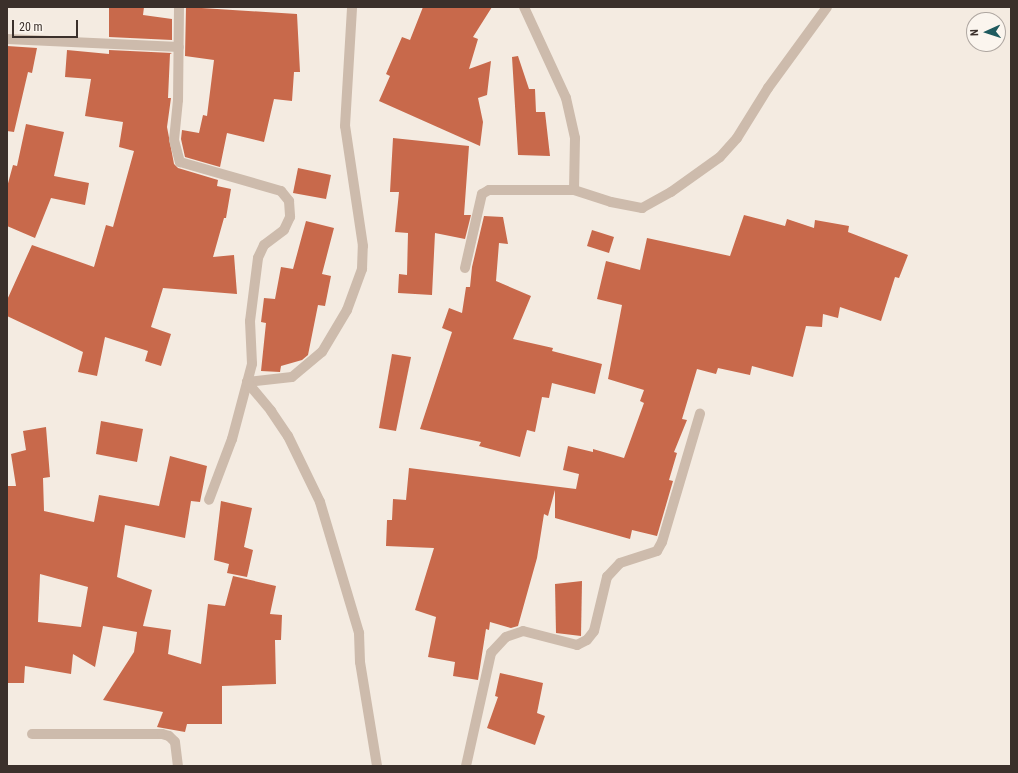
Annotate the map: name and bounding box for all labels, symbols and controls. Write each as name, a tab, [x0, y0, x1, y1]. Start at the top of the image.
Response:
scale bar	[14, 12, 80, 38]
north arrow	[966, 12, 1006, 52]
text: 20 m	[19, 20, 43, 34]
text: N	[968, 29, 981, 36]

